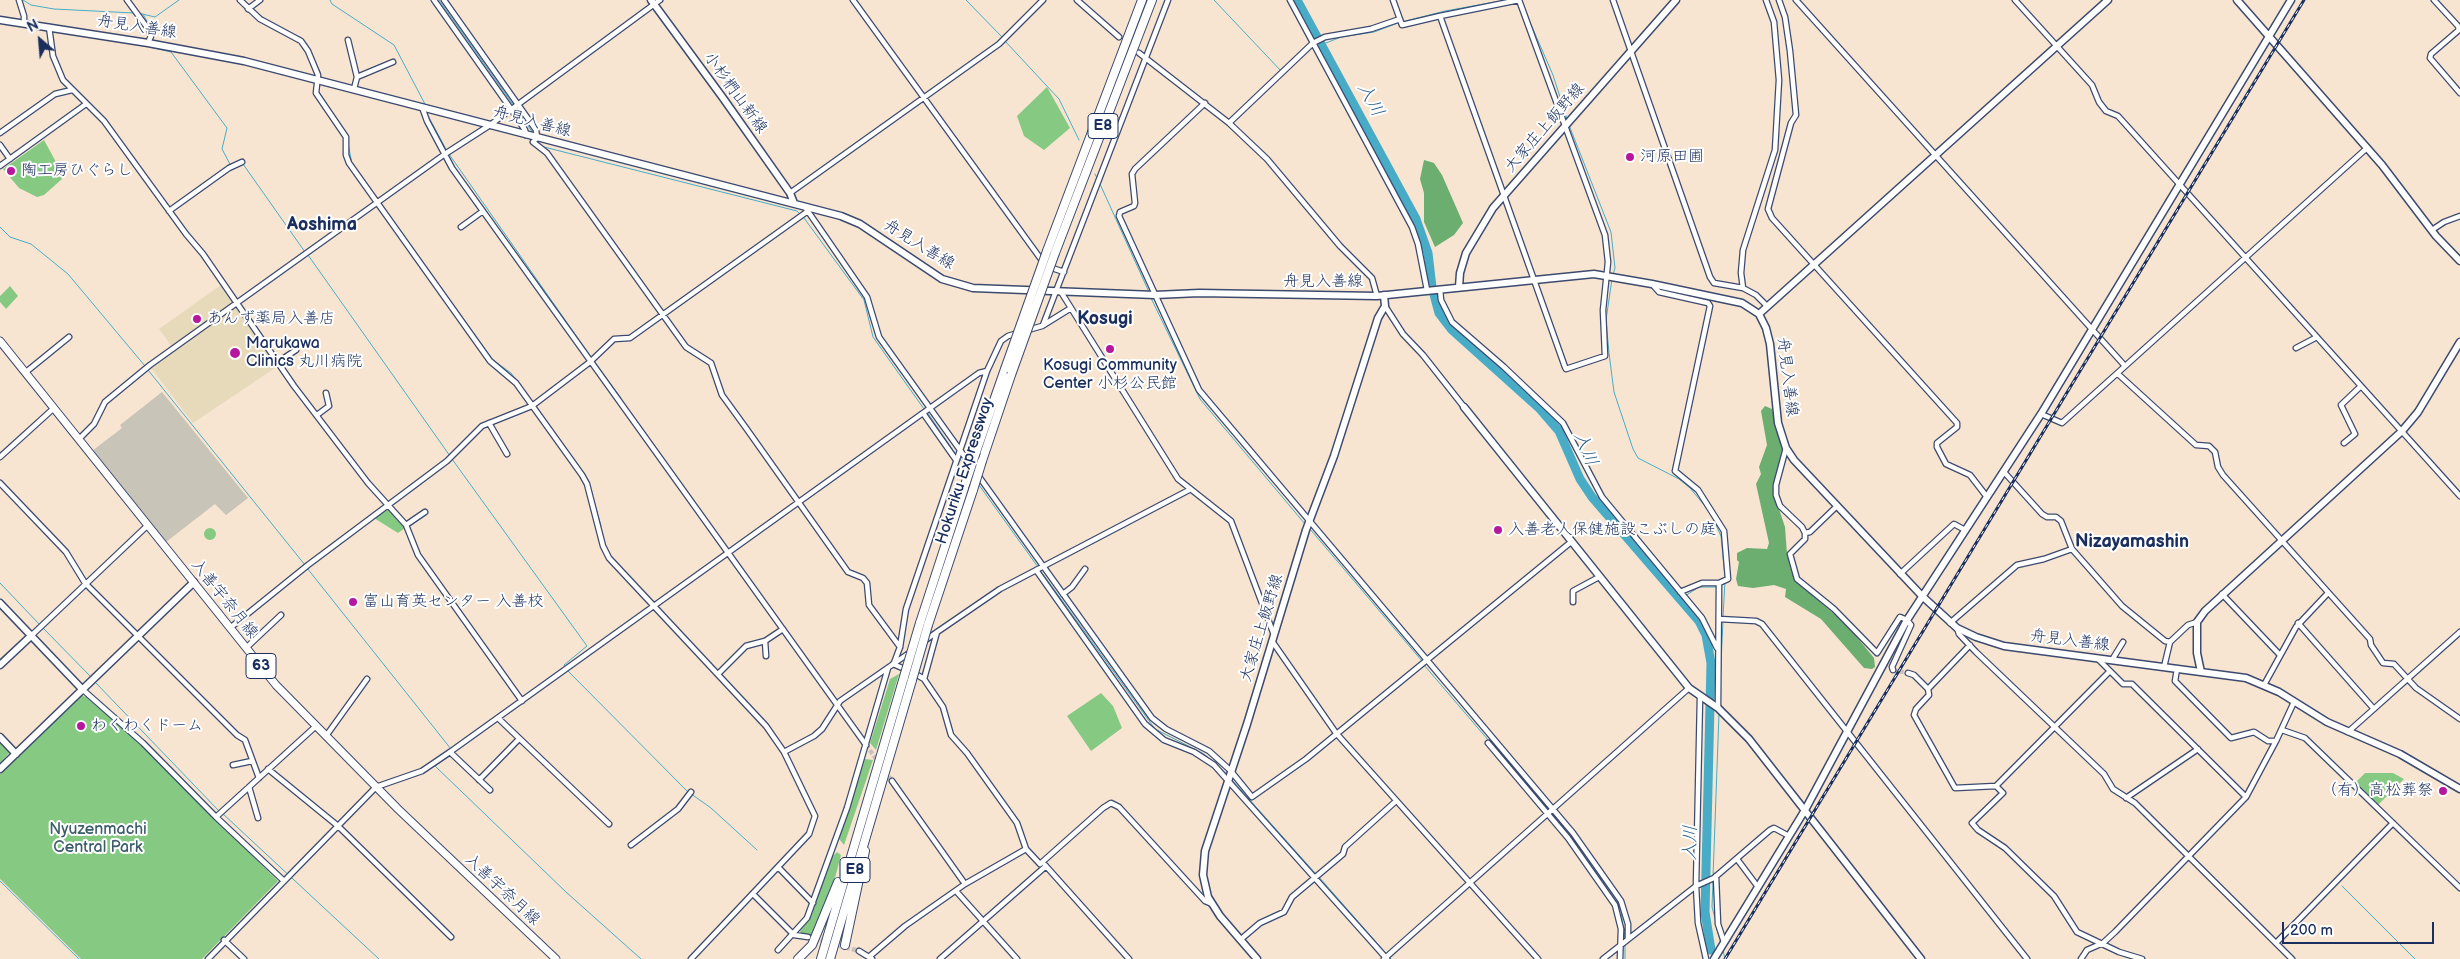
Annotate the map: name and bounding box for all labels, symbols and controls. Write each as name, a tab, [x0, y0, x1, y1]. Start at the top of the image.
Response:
street label: 舟見入善線	[96, 11, 178, 43]
north arrow	[15, 15, 65, 65]
text: N	[24, 16, 41, 36]
street label: 小杉椚山新線	[699, 49, 771, 137]
water label: 入川	[1352, 79, 1388, 121]
street label: 大家庄上飯野線	[1501, 79, 1589, 177]
street label: 舟見入善線	[491, 102, 573, 142]
road number: E8	[1088, 114, 1118, 138]
place label: 河原田圃	[1640, 147, 1704, 167]
marker: 河原田圃	[1624, 151, 1636, 163]
place label: 陶工房ひぐらし	[21, 161, 133, 181]
marker: 陶工房ひぐらし	[5, 165, 17, 177]
district label: Aoshima	[287, 214, 357, 236]
street label: 舟見入善線	[880, 216, 958, 274]
street label: 舟見入善線	[1283, 272, 1363, 292]
district label: Kosugi	[1077, 308, 1133, 330]
place label: あんず薬局入善店	[207, 309, 335, 329]
marker: あんず薬局入善店	[191, 313, 203, 325]
place label: Marukawa Clinics 丸川病院	[246, 334, 362, 372]
street label: 舟見入善線	[1773, 336, 1801, 418]
marker: Kosugi Community Center 小杉公民館	[1104, 343, 1116, 355]
marker: Marukawa Clinics 丸川病院	[228, 346, 242, 360]
place label: Kosugi Community Center 小杉公民館	[1043, 356, 1177, 394]
street label: Hokuriku Expressway	[932, 395, 998, 547]
water label: 入川	[1568, 428, 1602, 470]
place label: 入善老人保健施設こぶしの庭	[1508, 520, 1716, 540]
marker: 入善老人保健施設こぶしの庭	[1492, 524, 1504, 536]
district label: Nizayamashin	[2075, 531, 2189, 553]
street label: 入善宇奈月線	[186, 556, 262, 642]
street label: 大家庄上飯野線	[1236, 572, 1288, 684]
place label: 富山育英センター 入善校	[363, 592, 543, 612]
marker: 富山育英センター 入善校	[347, 596, 359, 608]
street label: 舟見入善線	[2029, 627, 2111, 655]
road number: 63	[246, 654, 276, 678]
place label: わくわくドーム	[91, 716, 203, 736]
marker: わくわくドーム	[75, 720, 87, 732]
place label: （有）高松葬祭	[2321, 781, 2433, 801]
marker: （有）高松葬祭	[2437, 785, 2449, 797]
park label: Nyuzenmachi Central Park	[49, 820, 147, 858]
water label: 入川	[1680, 825, 1702, 861]
street label: 入善宇奈月線	[460, 850, 544, 930]
road number: E8	[840, 858, 870, 882]
scale bar	[2285, 912, 2438, 944]
text: 200 m	[2290, 921, 2333, 940]

